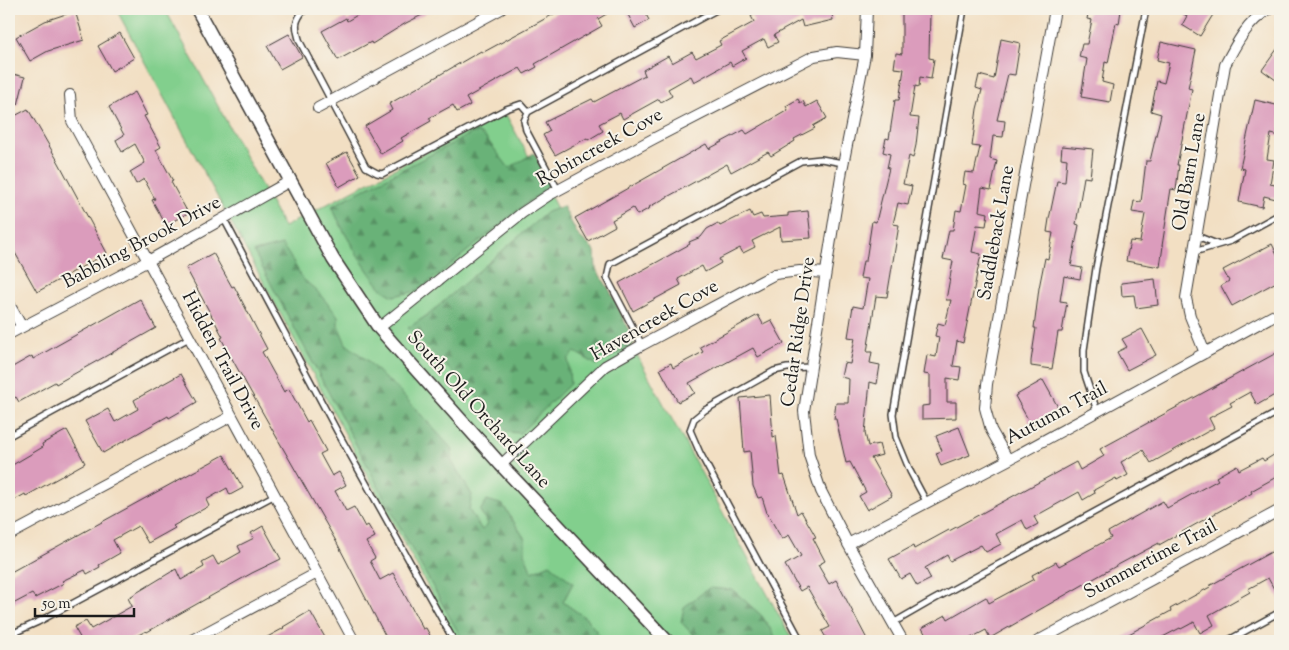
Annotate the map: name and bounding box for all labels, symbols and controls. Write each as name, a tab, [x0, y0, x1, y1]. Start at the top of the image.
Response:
street label: Robincreek Cove	[532, 102, 668, 194]
street label: Old Barn Lane	[1166, 111, 1214, 233]
street label: Saddleback Lane	[972, 163, 1022, 303]
street label: Babbling Brook Drive	[58, 190, 226, 296]
street label: Cedar Ridge Drive	[775, 255, 823, 409]
street label: Havencreek Cove	[586, 273, 724, 369]
street label: Hidden Trail Drive	[174, 287, 270, 435]
street label: South Old Orchard Lane	[400, 325, 556, 495]
street label: Autumn Trail	[1001, 376, 1113, 452]
street label: Summertime Trail	[1079, 513, 1223, 607]
scale bar	[35, 585, 134, 617]
text: 50 m	[41, 594, 71, 615]

